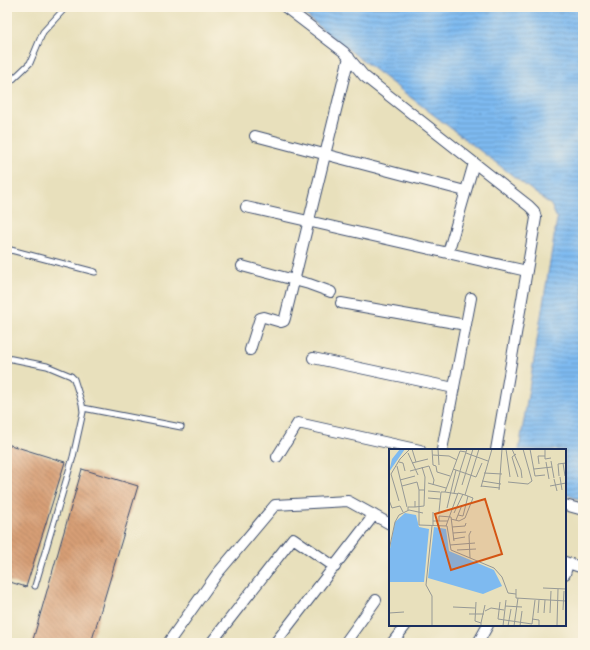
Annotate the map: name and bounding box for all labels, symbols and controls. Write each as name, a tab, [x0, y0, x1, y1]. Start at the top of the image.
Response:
inset map	[389, 449, 566, 626]

